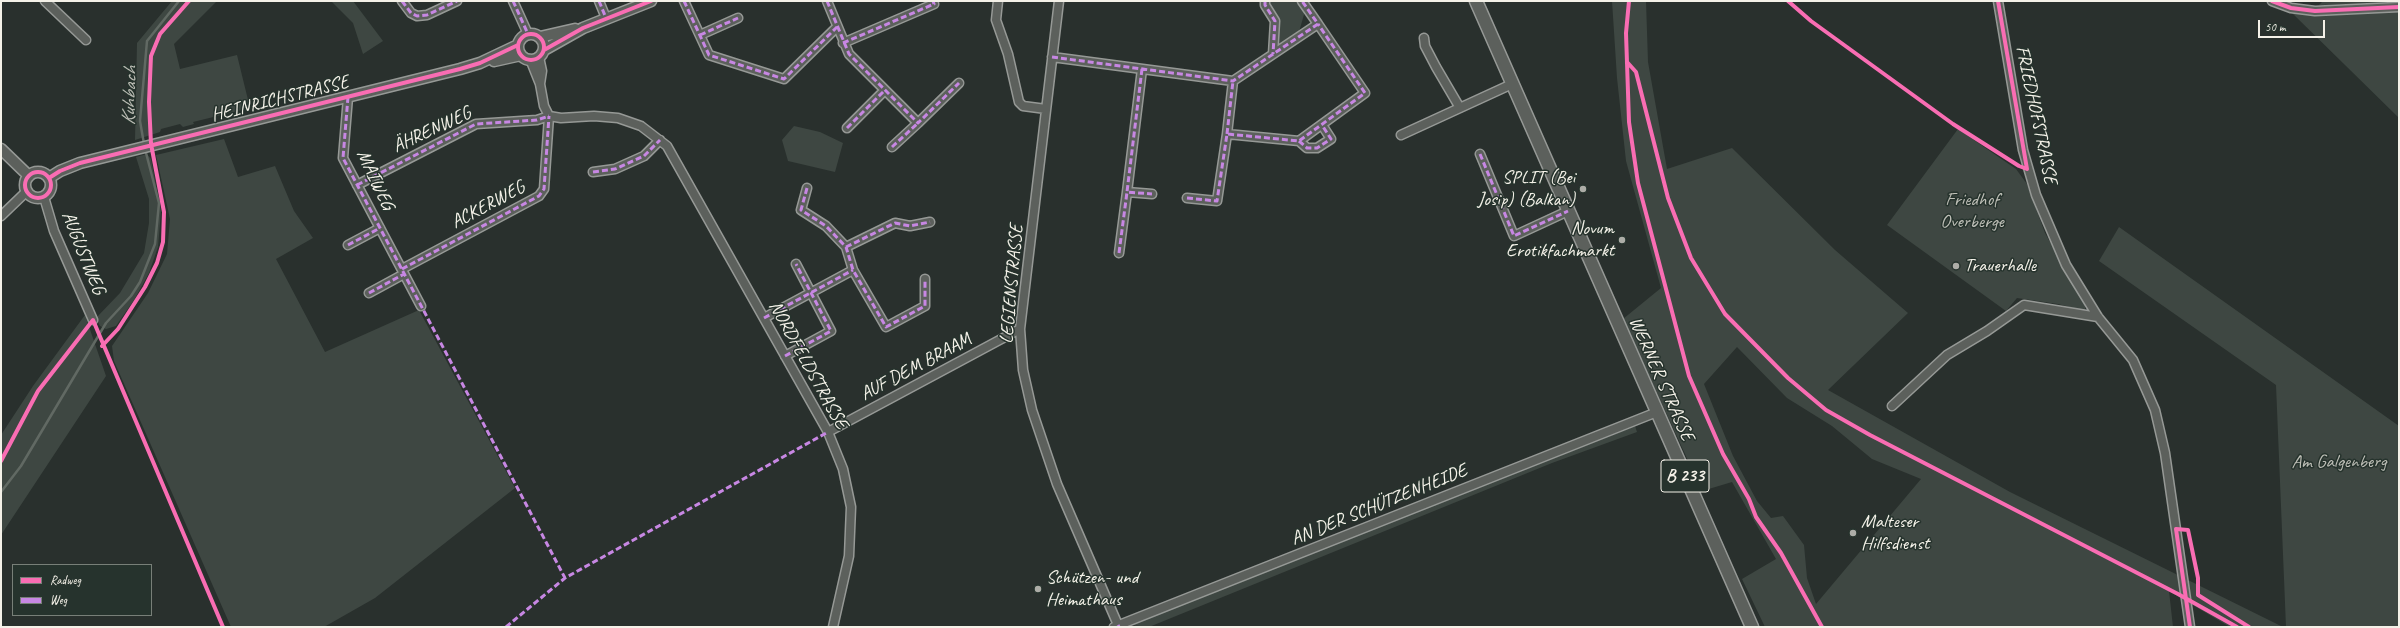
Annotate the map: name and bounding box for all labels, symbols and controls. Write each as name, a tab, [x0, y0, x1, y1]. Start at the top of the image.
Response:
scale bar	[2260, 12, 2327, 38]
text: 50 m	[2265, 19, 2285, 35]
street label: FRIEDHOFSTRASSE	[2010, 44, 2062, 186]
water label: Kuhbach	[117, 66, 143, 126]
street label: HEINRICHSTRASSE	[209, 71, 351, 127]
street label: ÄHRENWEG	[389, 102, 475, 158]
street label: MAIWEG	[351, 146, 399, 214]
place label: SPLIT (Bei Josip) (Balkan)	[1478, 167, 1575, 211]
street label: ACKERWEG	[447, 176, 529, 234]
marker: SPLIT (Bei Josip) (Balkan)	[1578, 184, 1588, 194]
park label: Friedhof Overberge	[1940, 189, 2004, 233]
street label: AUGUSTWEG	[56, 208, 110, 298]
place label: Novum Erotikfachmarkt	[1506, 218, 1614, 262]
street label: LEGIENSTRASSE	[995, 223, 1029, 345]
marker: Novum Erotikfachmarkt	[1617, 235, 1627, 245]
place label: Trauerhalle	[1964, 255, 2036, 277]
marker: Trauerhalle	[1951, 261, 1961, 271]
street label: NORDFELDSTRASSE	[763, 297, 853, 433]
street label: WERNER STRASSE	[1623, 313, 1699, 445]
street label: AUF DEM BRAAM	[857, 328, 975, 406]
park label: Am Galgenberg	[2291, 451, 2387, 473]
street label: AN DER SCHÜTZENHEIDE	[1288, 459, 1470, 551]
road number: B 233	[1661, 460, 1709, 492]
place label: Malteser Hilfsdienst	[1861, 511, 1929, 555]
marker: Malteser Hilfsdienst	[1848, 528, 1858, 538]
legend	[12, 564, 152, 616]
place label: Schützen- und Heimathaus	[1046, 567, 1138, 611]
text: Radweg	[50, 572, 81, 588]
marker: Schützen- und Heimathaus	[1033, 584, 1043, 594]
text: Weg	[50, 592, 67, 608]

